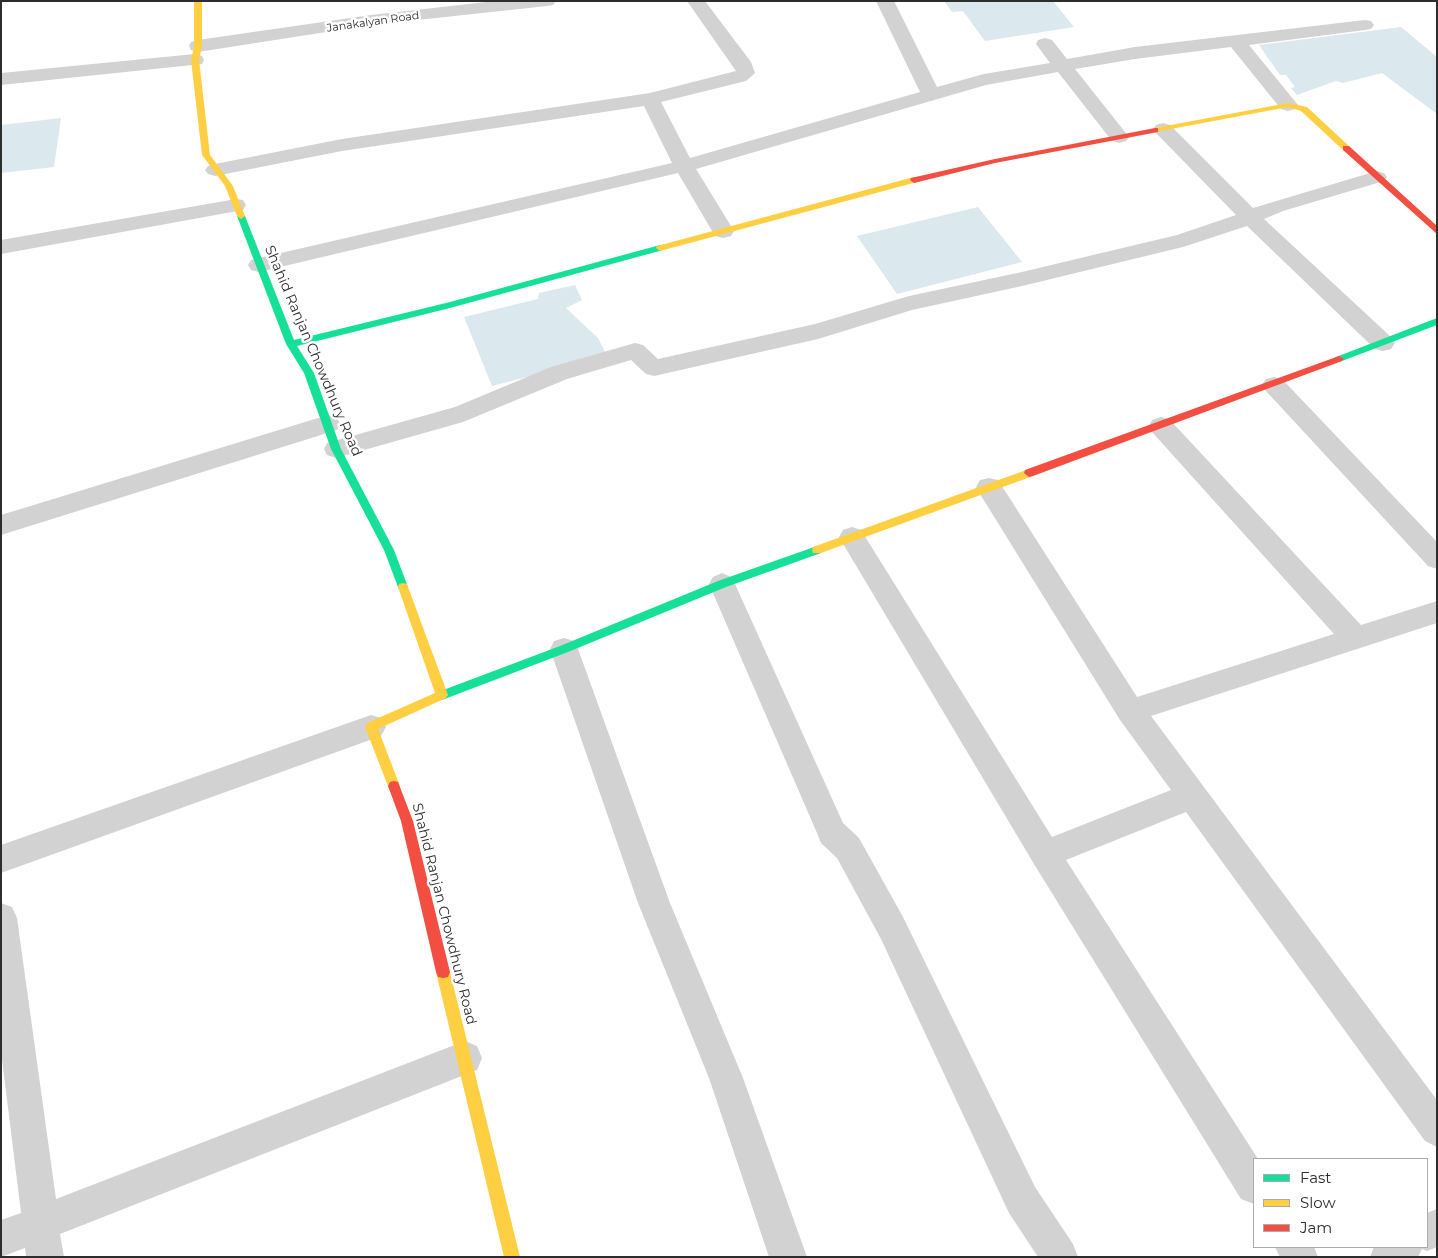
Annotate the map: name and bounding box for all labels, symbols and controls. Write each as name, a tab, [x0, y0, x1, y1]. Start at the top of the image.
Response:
street label: Janakalyan Road	[326, 9, 420, 35]
street label: Shahid Ranjan Chowdhury Road	[261, 243, 365, 459]
street label: Shahid Ranjan Chowdhury Road	[408, 802, 480, 1026]
legend	[1253, 1158, 1428, 1248]
text: Fast	[1300, 1168, 1331, 1187]
text: Slow	[1300, 1193, 1336, 1212]
text: Jam	[1300, 1218, 1332, 1237]

